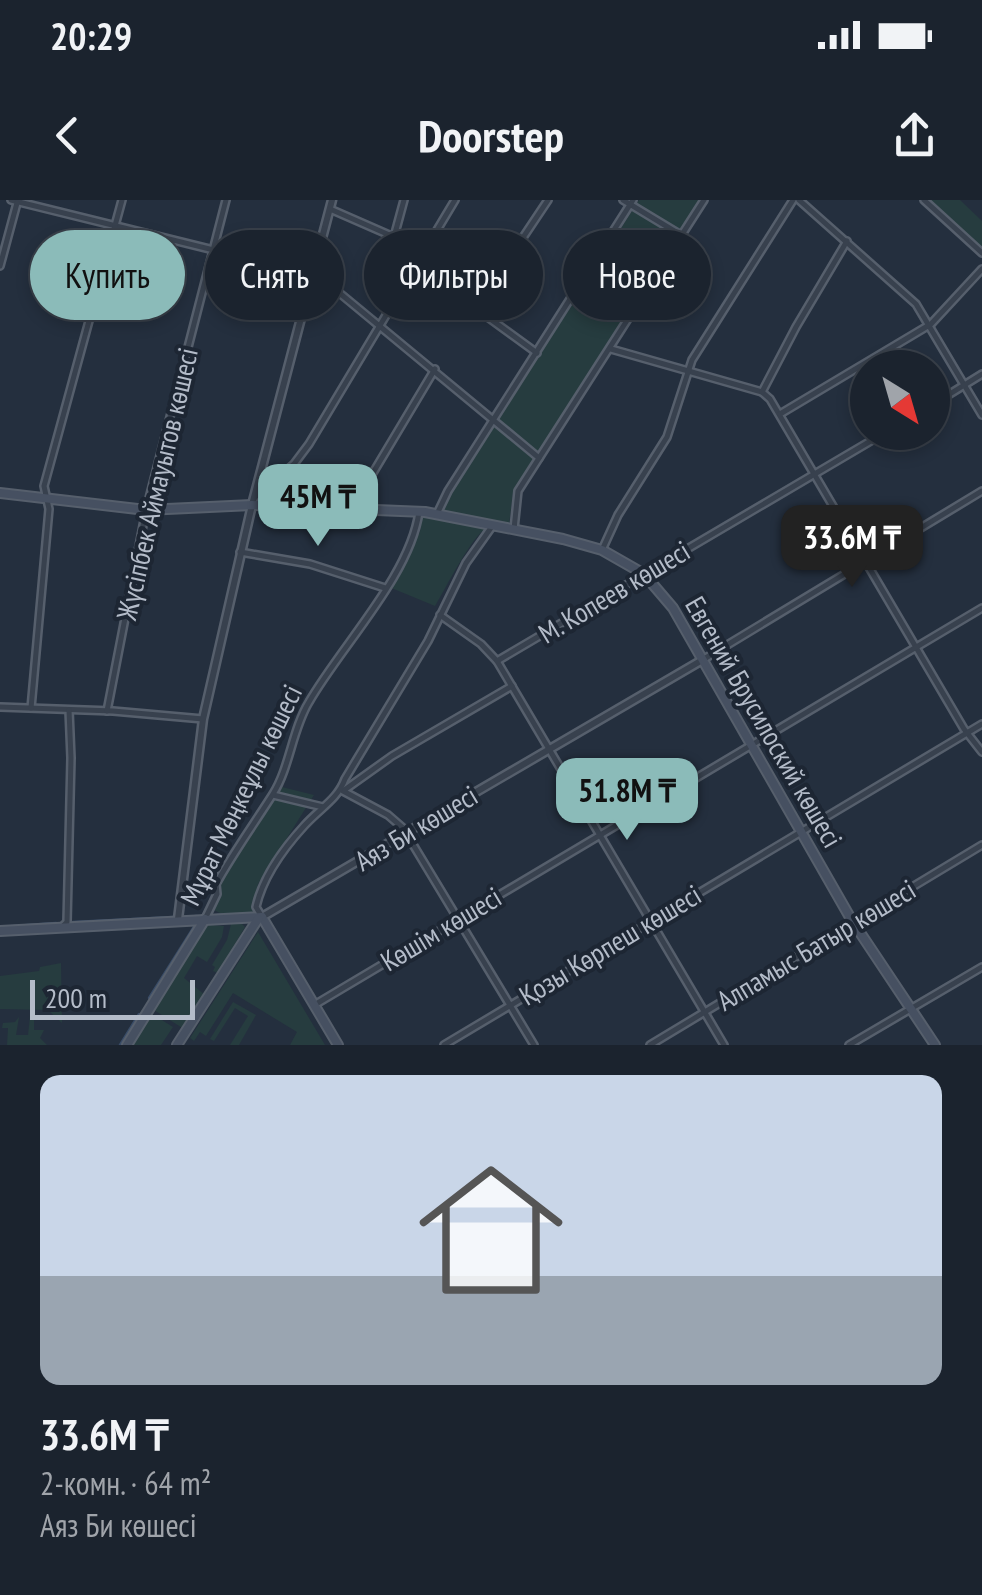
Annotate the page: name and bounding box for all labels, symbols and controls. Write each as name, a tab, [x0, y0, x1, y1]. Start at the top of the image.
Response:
text: 20:29	[50, 11, 132, 60]
text: Doorstep	[418, 106, 564, 164]
icon: back	[40, 108, 95, 163]
icon: share	[887, 108, 942, 163]
chip: Купить	[30, 230, 185, 320]
chip: Снять	[205, 230, 344, 320]
chip: Фильтры	[364, 230, 543, 320]
chip: Новое	[563, 230, 711, 320]
street label: Жүсіпбек Аймауытов көшесі	[107, 344, 206, 625]
north arrow	[850, 350, 950, 450]
map controls	[850, 350, 950, 450]
pin: 45M ₸	[248, 464, 388, 549]
text: 45M ₸	[280, 475, 356, 517]
pin: 33.6M ₸	[760, 505, 944, 590]
text: 33.6M ₸	[803, 516, 901, 558]
street label: М. Копеев көшесі	[531, 532, 696, 651]
street label: Евгений Брусилоский көшесі	[677, 590, 851, 854]
street label: Мұрат Мөңкеұлы көшесі	[171, 678, 310, 911]
pin: 51.8M ₸	[535, 758, 719, 843]
text: 51.8M ₸	[578, 769, 676, 811]
street label: Аяз Би көшесі	[347, 776, 484, 879]
street label: Алпамыс Батыр көшесі	[709, 871, 922, 1019]
street label: Қозы Көрпеш көшесі	[512, 876, 708, 1013]
street label: Көшім көшесі	[374, 878, 508, 979]
scale bar	[30, 975, 195, 1020]
text: 200 m	[45, 979, 107, 1016]
icon: home	[401, 1140, 581, 1320]
text: 33.6M ₸	[40, 1407, 169, 1462]
text: 2-комн. · 64 m²	[40, 1462, 211, 1504]
text: Аяз Би көшесі	[40, 1504, 197, 1546]

